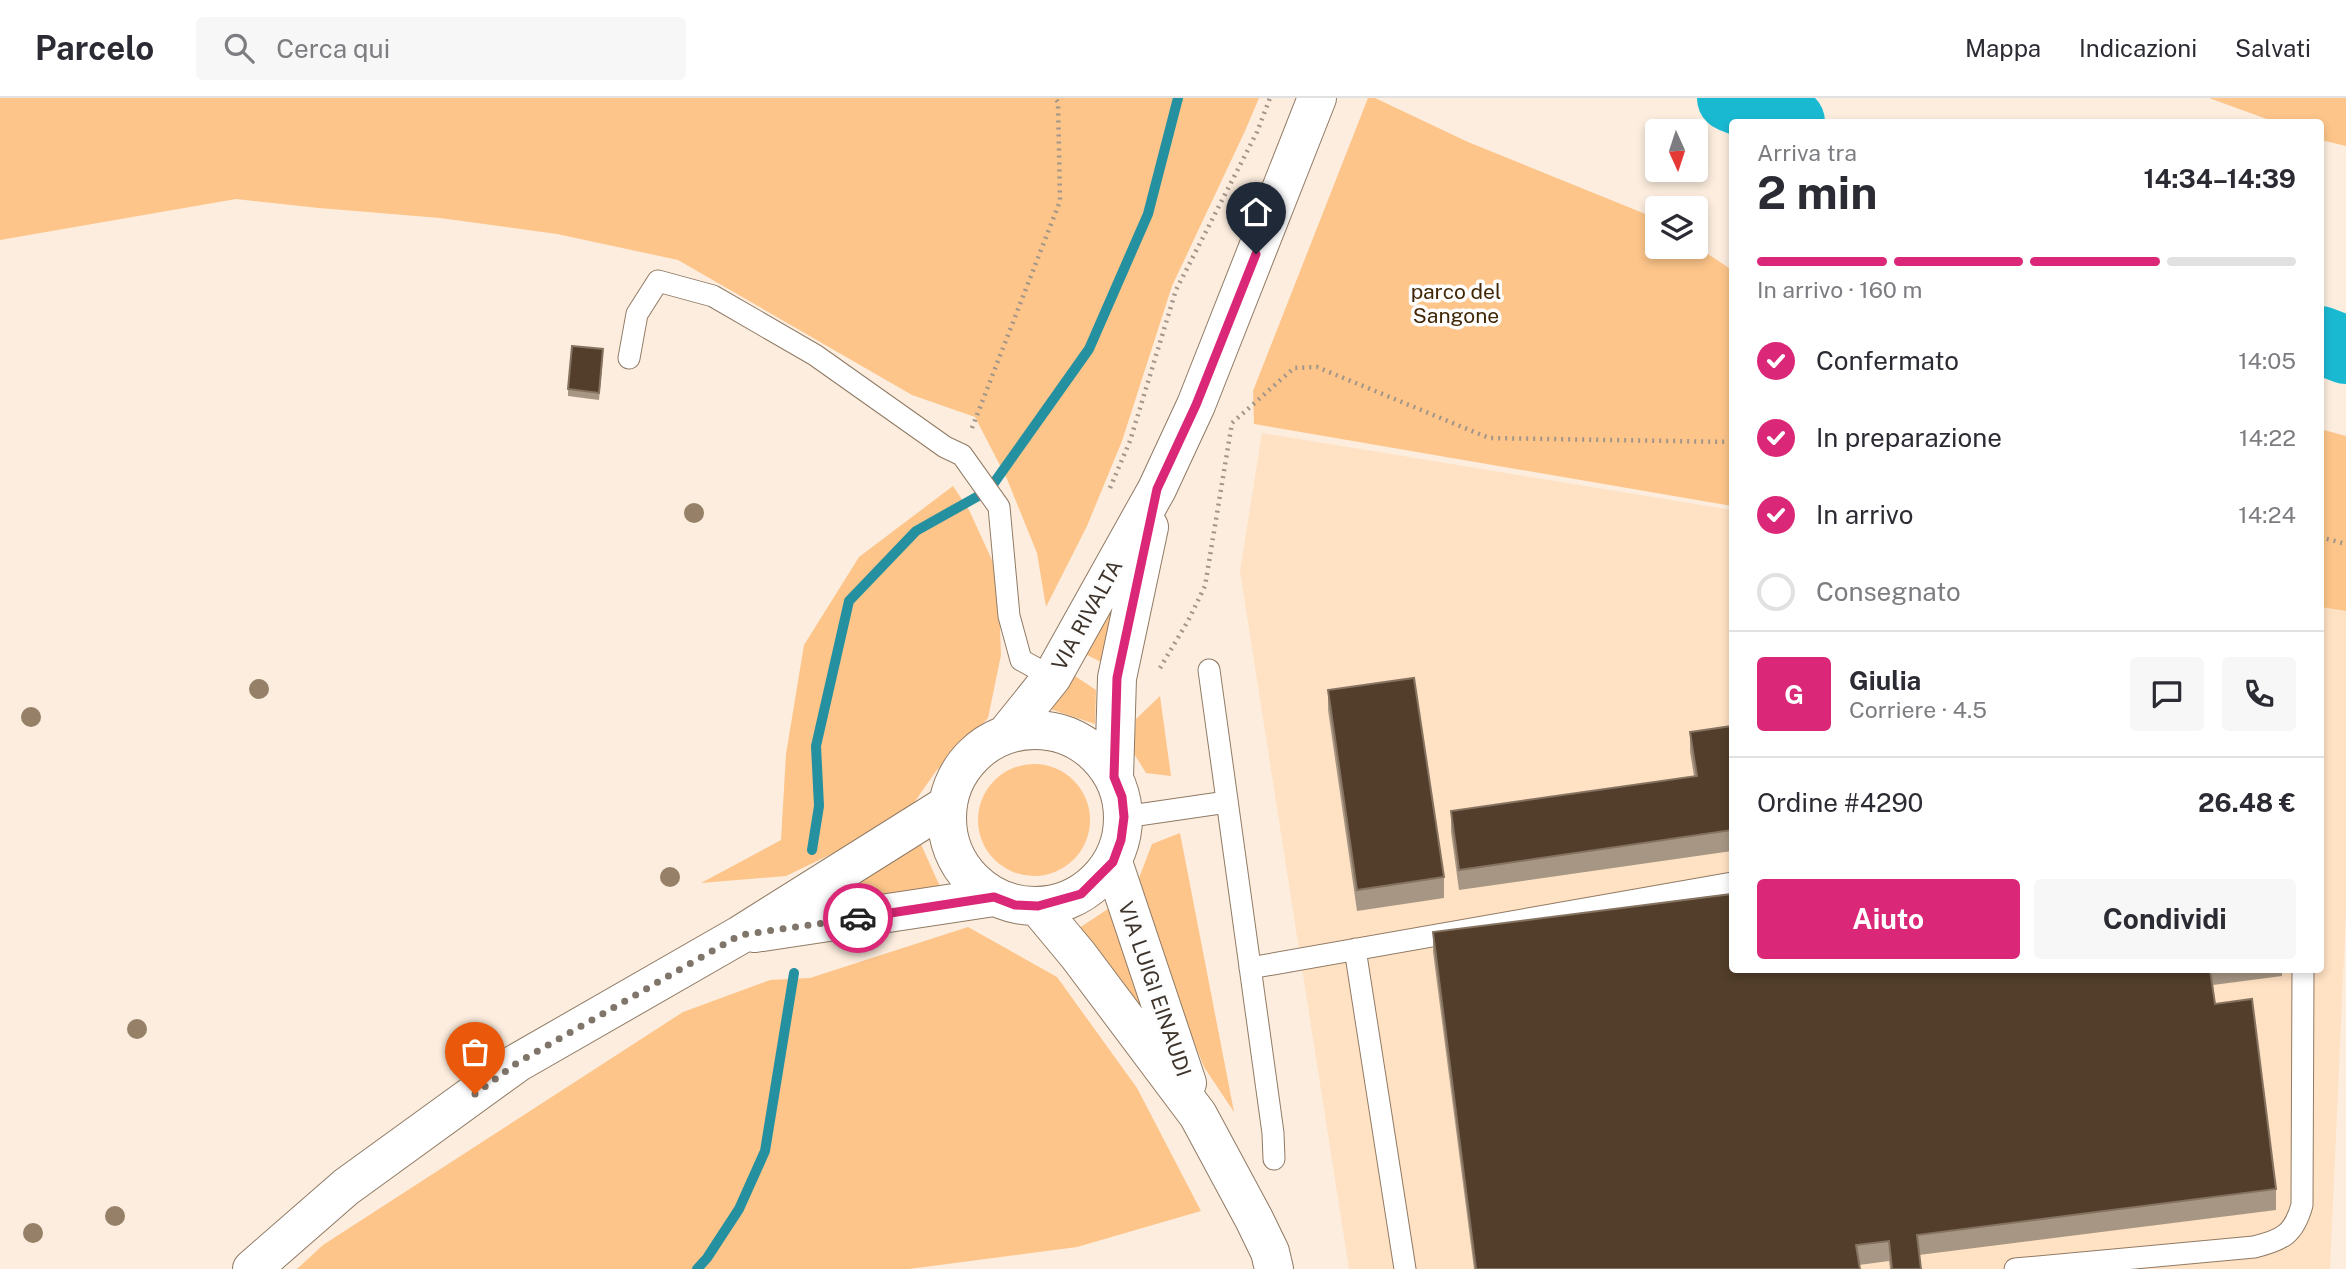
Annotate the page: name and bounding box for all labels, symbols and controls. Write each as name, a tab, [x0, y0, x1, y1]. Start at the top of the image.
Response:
search box	[196, 17, 686, 80]
text: Parcelo	[35, 29, 154, 67]
icon: search	[220, 29, 258, 67]
text: Cerca qui	[276, 33, 390, 64]
text: Mappa	[1965, 34, 2041, 62]
text: Indicazioni	[2079, 34, 2197, 62]
text: Salvati	[2235, 34, 2311, 62]
north arrow	[1645, 119, 1708, 182]
map controls	[1645, 119, 1708, 259]
text: Arriva tra	[1757, 139, 1857, 166]
text: 14:34–14:39	[2143, 163, 2296, 194]
text: 2 min	[1757, 165, 1877, 219]
pin	[1226, 182, 1286, 254]
icon: home	[1237, 193, 1275, 231]
button: layers	[1645, 196, 1708, 259]
text: In arrivo · 160 m	[1757, 276, 1922, 303]
park label: parco del Sangone	[1411, 279, 1501, 328]
icon: check	[1757, 342, 1795, 380]
text: Confermato	[1816, 345, 1959, 376]
text: 14:05	[2238, 347, 2296, 374]
icon: check	[1757, 419, 1795, 457]
text: In preparazione	[1816, 422, 2002, 453]
text: 14:22	[2239, 424, 2296, 451]
icon: check	[1757, 496, 1795, 534]
text: In arrivo	[1816, 499, 1913, 530]
text: 14:24	[2238, 501, 2296, 528]
street label: VIA RIVALTA	[1046, 555, 1128, 675]
text: Consegnato	[1816, 576, 1961, 607]
button: chat	[2130, 657, 2204, 731]
button: phone	[2222, 657, 2296, 731]
text: Giulia	[1849, 665, 1921, 696]
text: G	[1784, 679, 1804, 710]
text: Corriere · 4.5	[1849, 696, 1987, 723]
text: Ordine #4290	[1757, 787, 1924, 818]
text: 26.48 €	[2198, 787, 2296, 818]
button: Aiuto	[1757, 879, 2020, 959]
button: Condividi	[2034, 879, 2296, 959]
courier	[823, 883, 893, 953]
street label: VIA LUIGI EINAUDI	[1113, 898, 1197, 1080]
icon: car	[839, 899, 877, 937]
pin	[445, 1022, 505, 1094]
icon: bag	[456, 1033, 494, 1071]

